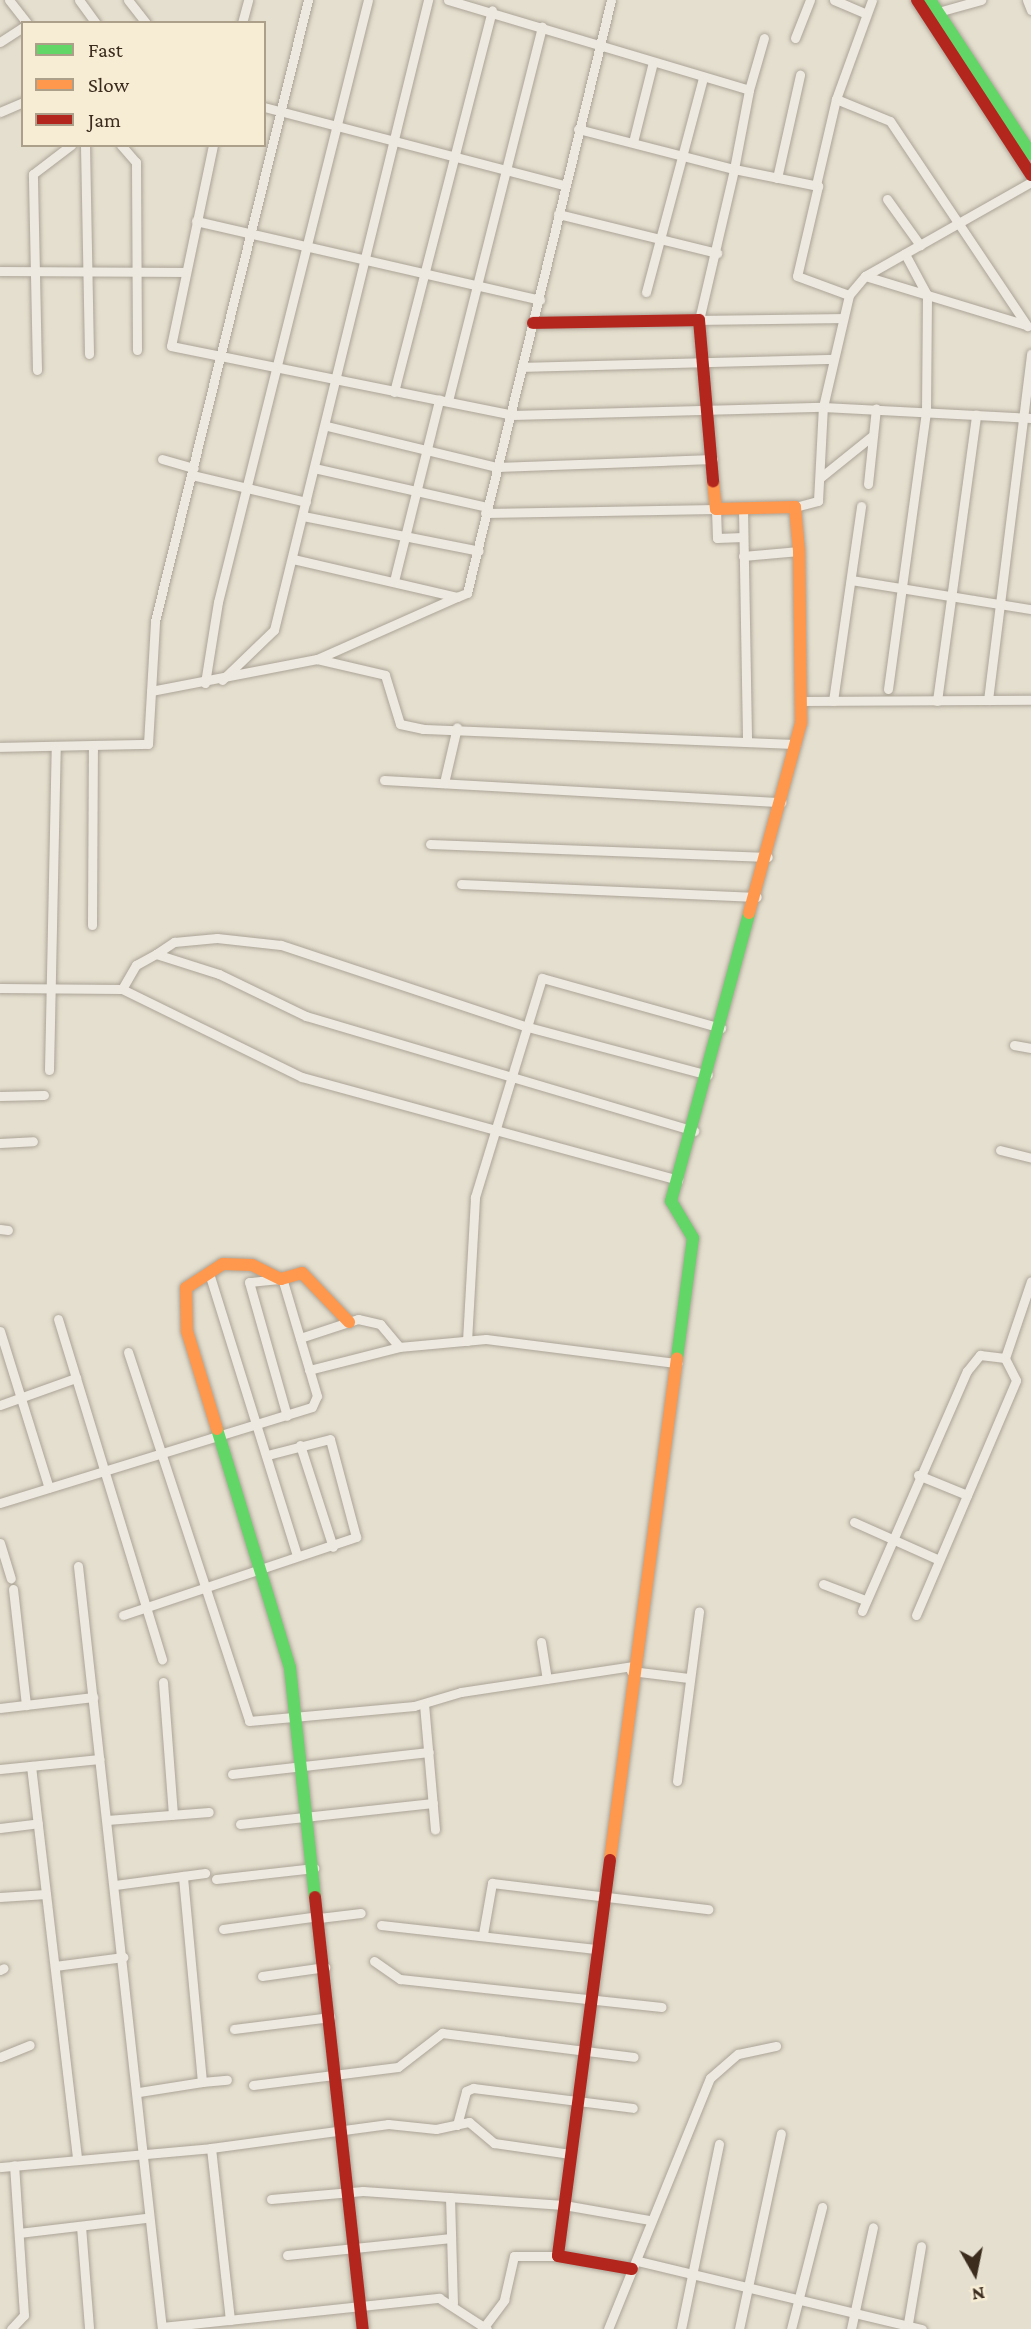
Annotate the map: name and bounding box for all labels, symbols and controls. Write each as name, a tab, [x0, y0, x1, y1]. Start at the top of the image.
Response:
legend	[21, 21, 266, 147]
text: Fast	[88, 38, 123, 62]
text: Slow	[88, 73, 129, 97]
text: Jam	[88, 108, 121, 132]
north arrow	[940, 2238, 1010, 2308]
text: N	[970, 2283, 986, 2306]

